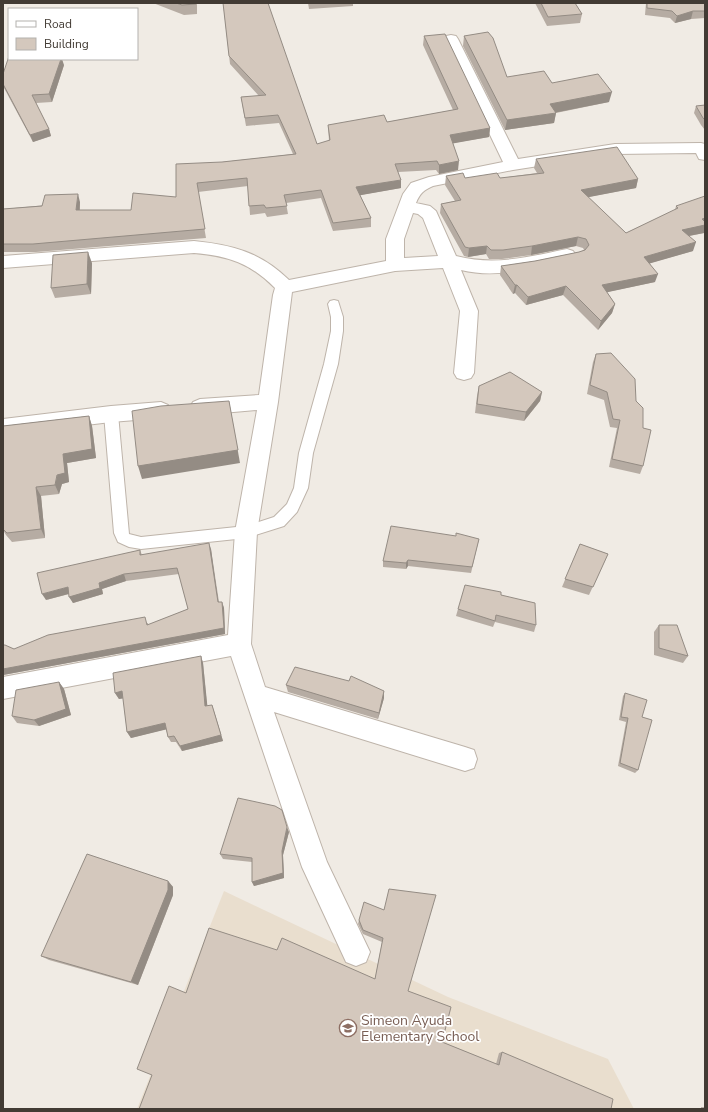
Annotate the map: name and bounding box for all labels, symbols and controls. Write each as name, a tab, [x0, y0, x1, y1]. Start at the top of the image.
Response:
legend	[8, 8, 138, 60]
text: Road	[44, 16, 72, 32]
text: Building	[44, 36, 89, 52]
place label: Simeon Ayuda Elementary School	[361, 1011, 480, 1046]
school or university icon: Simeon Ayuda Elementary School	[338, 1018, 358, 1038]

